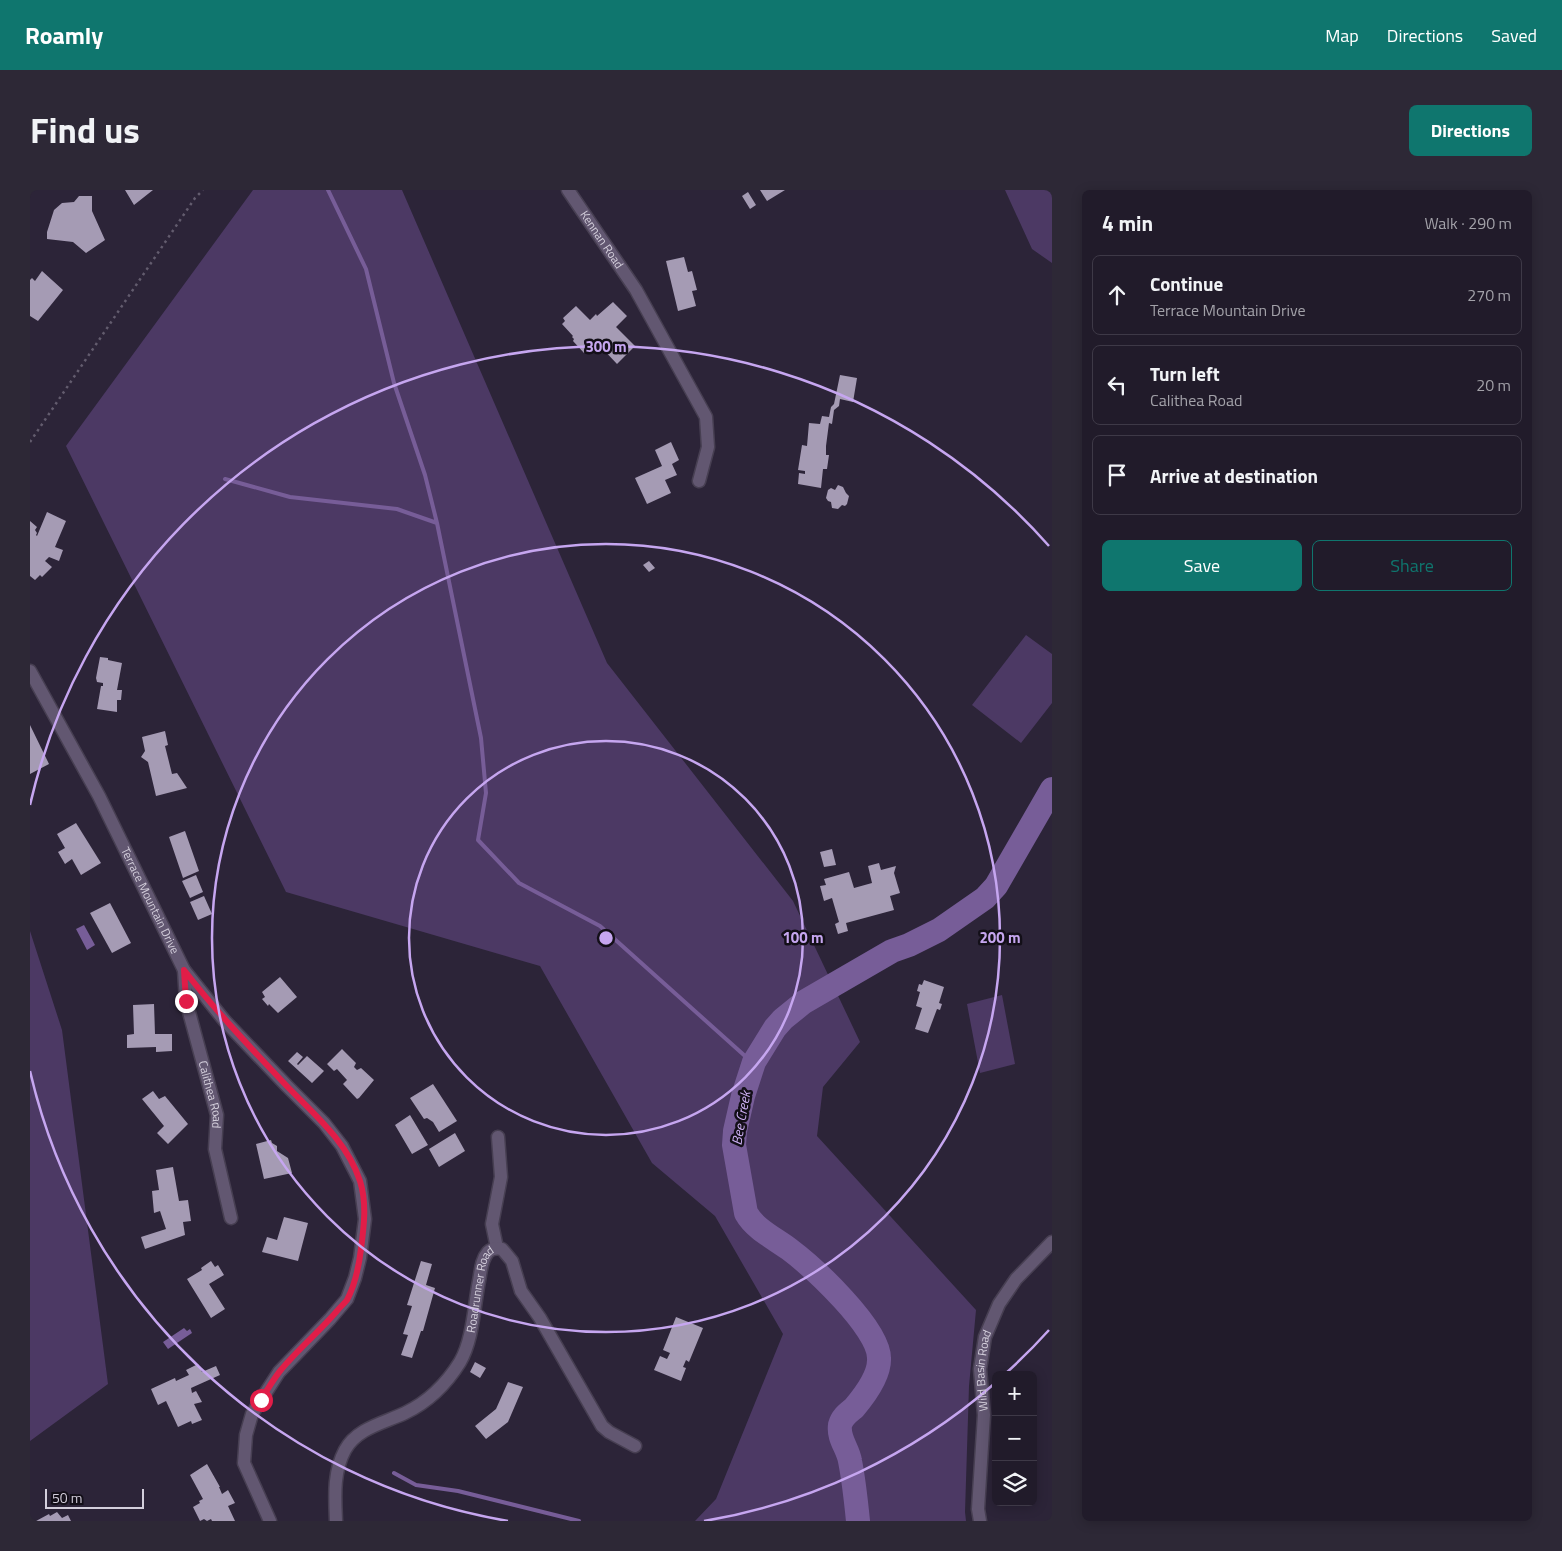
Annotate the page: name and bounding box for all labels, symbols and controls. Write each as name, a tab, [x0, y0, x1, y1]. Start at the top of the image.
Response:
text: Roamly	[25, 17, 103, 53]
text: Map	[1325, 22, 1359, 49]
text: Directions	[1387, 22, 1463, 49]
text: Saved	[1491, 22, 1537, 49]
text: Find us	[30, 103, 140, 157]
button: Directions	[1409, 105, 1532, 156]
street label: Kennan Road	[576, 206, 629, 272]
text: 4 min	[1102, 207, 1153, 239]
text: Walk · 290 m	[1424, 211, 1512, 235]
text: Continue	[1150, 269, 1223, 298]
icon: ahead	[1103, 281, 1131, 309]
text: 270 m	[1467, 283, 1511, 307]
text: Terrace Mountain Drive	[1150, 298, 1306, 322]
text: 300 m	[585, 335, 627, 358]
text: Turn left	[1150, 359, 1220, 388]
icon: left	[1103, 371, 1131, 399]
text: 20 m	[1476, 373, 1511, 397]
text: Calithea Road	[1150, 388, 1242, 412]
icon: arrive	[1103, 461, 1131, 489]
text: Arrive at destination	[1150, 461, 1318, 490]
button: Save	[1102, 540, 1302, 591]
button: Share	[1312, 540, 1512, 591]
street label: Terrace Mountain Drive	[116, 844, 185, 957]
text: 100 m	[782, 926, 824, 949]
text: 200 m	[979, 926, 1021, 949]
centre of rings	[597, 929, 615, 947]
route end	[175, 990, 198, 1013]
street label: Calithea Road	[194, 1058, 227, 1129]
water label: Bee Creek	[725, 1087, 756, 1147]
street label: Roadrunner Road	[461, 1241, 497, 1334]
street label: Wild Basin Road	[970, 1327, 996, 1412]
map controls	[992, 1371, 1037, 1506]
button: +	[992, 1371, 1037, 1416]
route start	[250, 1389, 273, 1412]
button: −	[992, 1416, 1037, 1461]
button: layers	[992, 1461, 1037, 1506]
scale bar	[45, 1486, 144, 1509]
text: 50 m	[52, 1487, 82, 1508]

